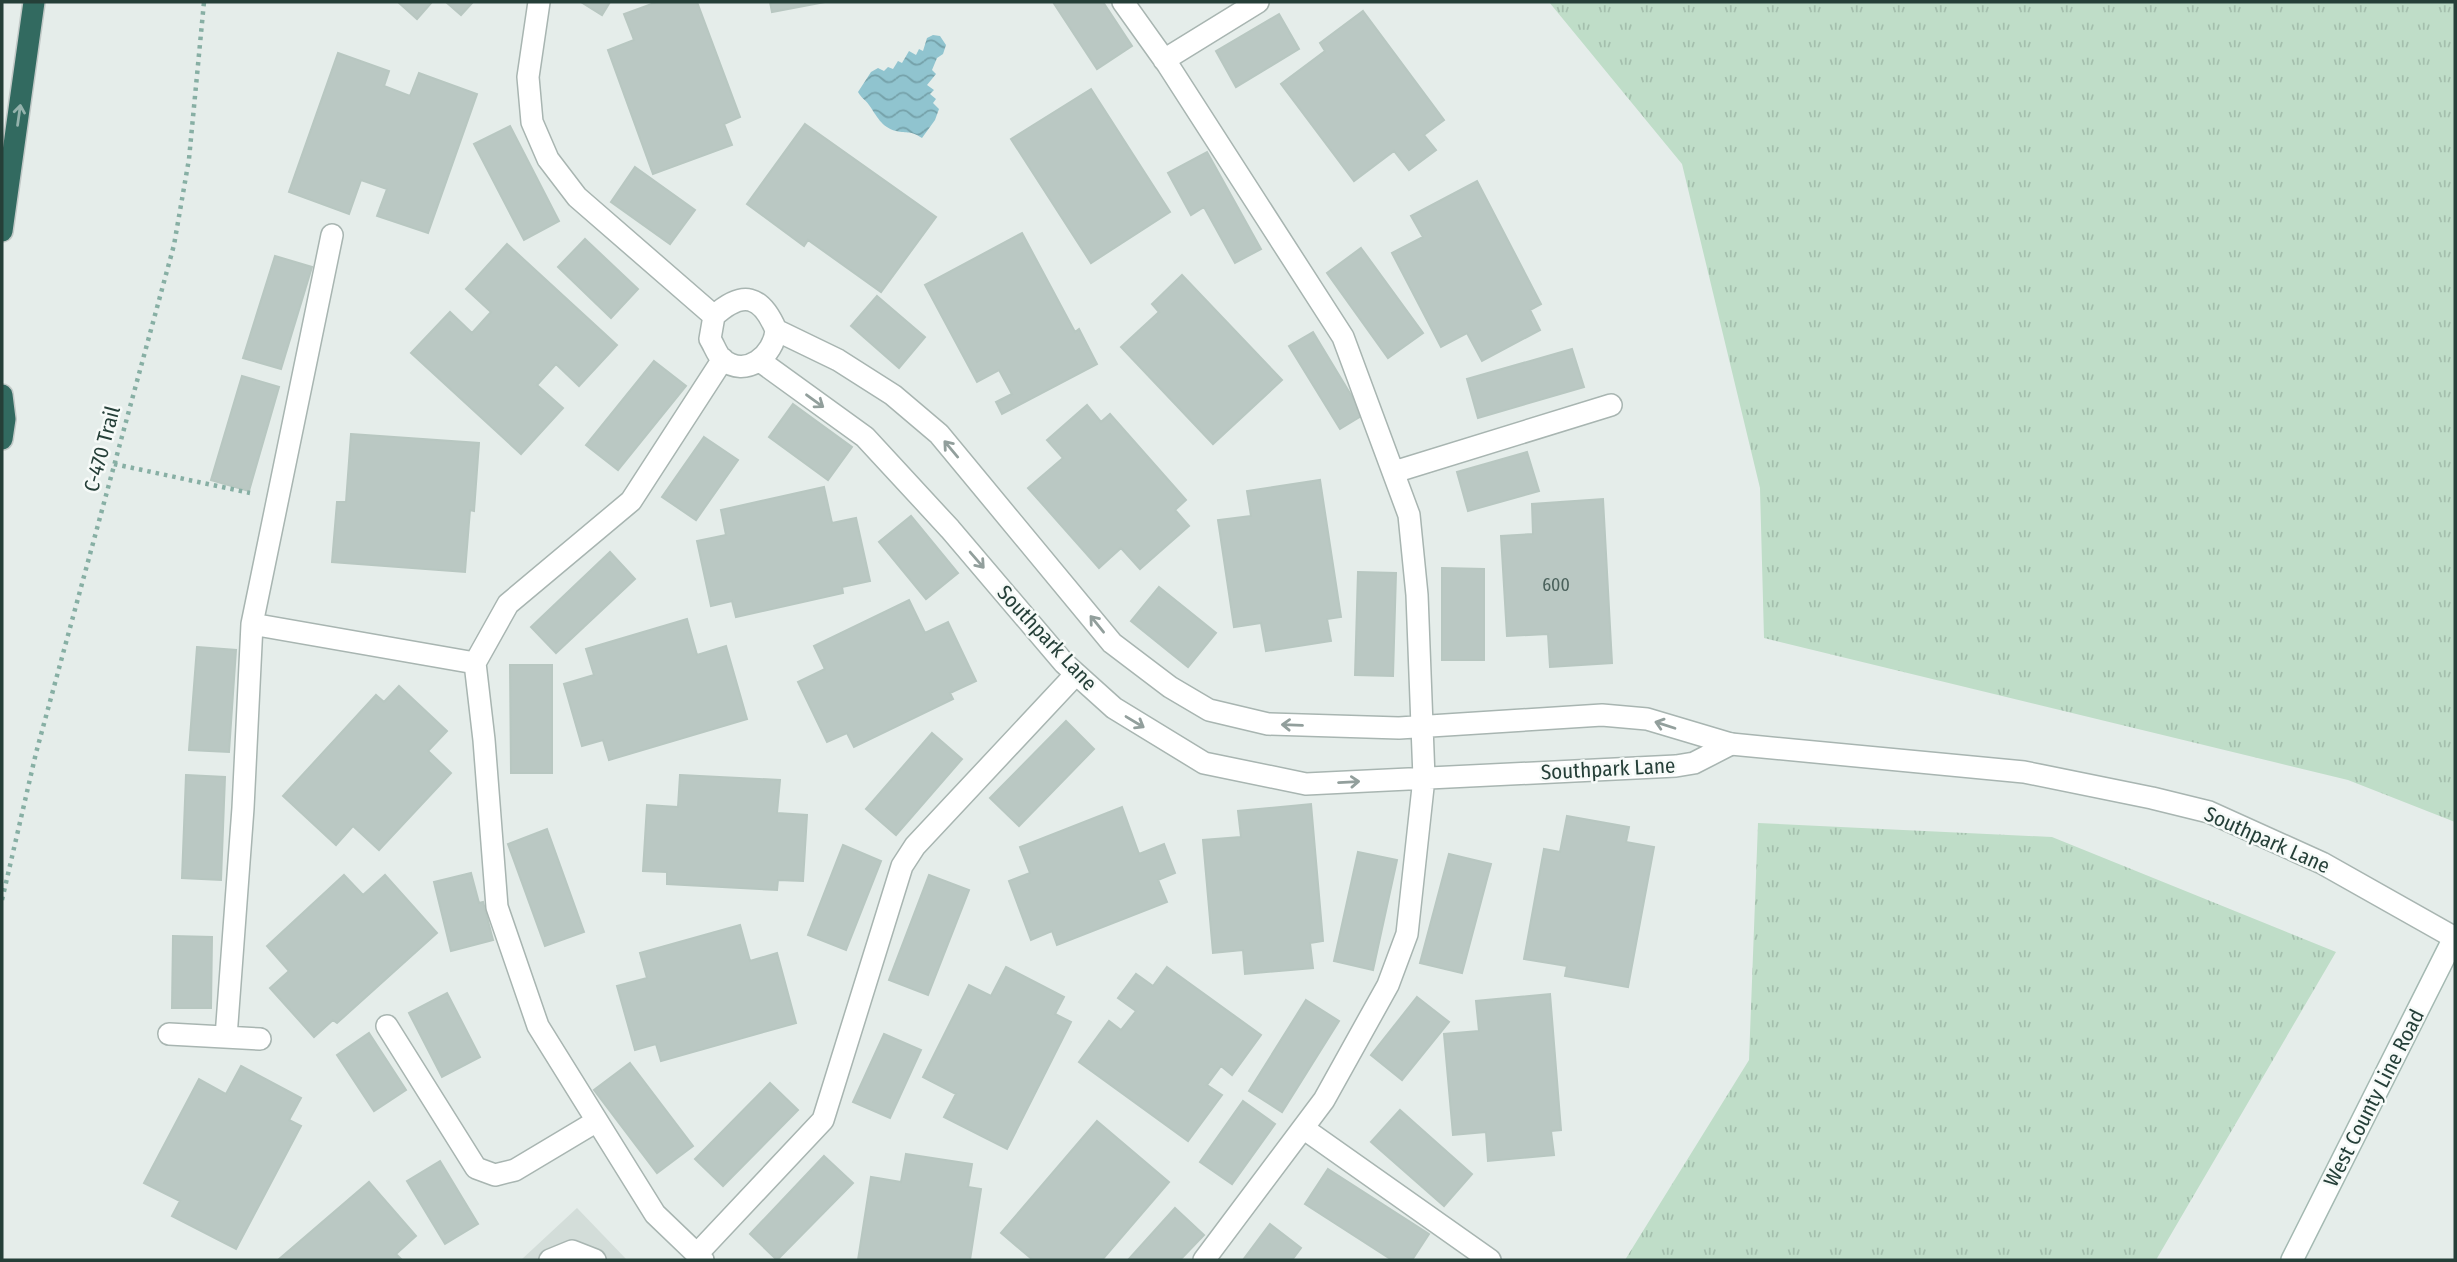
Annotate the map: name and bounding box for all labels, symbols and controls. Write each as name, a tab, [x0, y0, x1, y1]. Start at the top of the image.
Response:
one-way arrow	[12, 104, 25, 127]
one-way arrow	[805, 394, 824, 409]
street label: C-470 Trail	[78, 403, 126, 495]
one-way arrow	[944, 440, 959, 458]
one-way arrow	[969, 551, 985, 569]
house number: 600	[1542, 574, 1570, 596]
street label: Southpark Lane	[992, 580, 1102, 696]
one-way arrow	[1089, 615, 1104, 634]
one-way arrow	[1125, 715, 1145, 729]
one-way arrow	[1654, 717, 1676, 730]
one-way arrow	[1281, 718, 1304, 731]
street label: Southpark Lane	[1540, 752, 1676, 786]
one-way arrow	[1337, 775, 1360, 788]
street label: Southpark Lane	[2200, 801, 2334, 879]
street label: West County Line Road	[2318, 1005, 2430, 1191]

